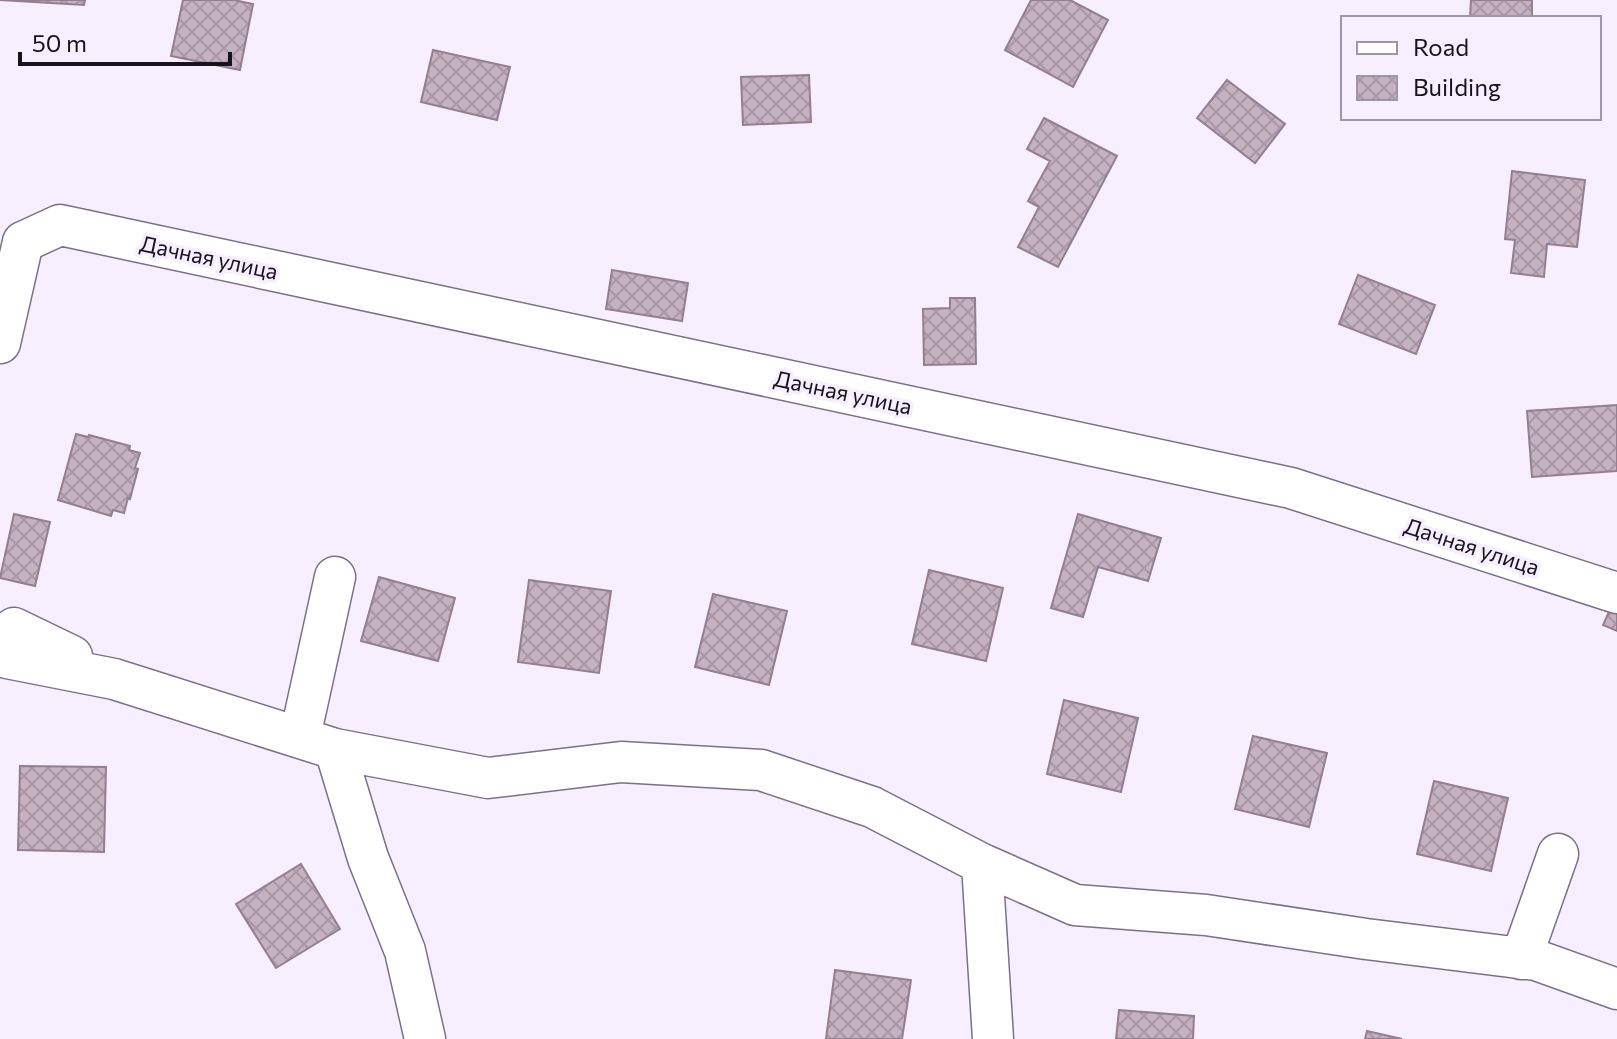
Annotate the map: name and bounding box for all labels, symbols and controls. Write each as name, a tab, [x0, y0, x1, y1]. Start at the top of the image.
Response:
scale bar	[20, 16, 230, 66]
legend	[1341, 16, 1601, 120]
text: 50 m	[32, 28, 87, 57]
text: Road	[1413, 32, 1469, 61]
text: Building	[1413, 72, 1501, 101]
street label: Дачная улица	[138, 229, 280, 285]
street label: Дачная улица	[772, 364, 914, 420]
street label: Дачная улица	[1401, 511, 1543, 581]

